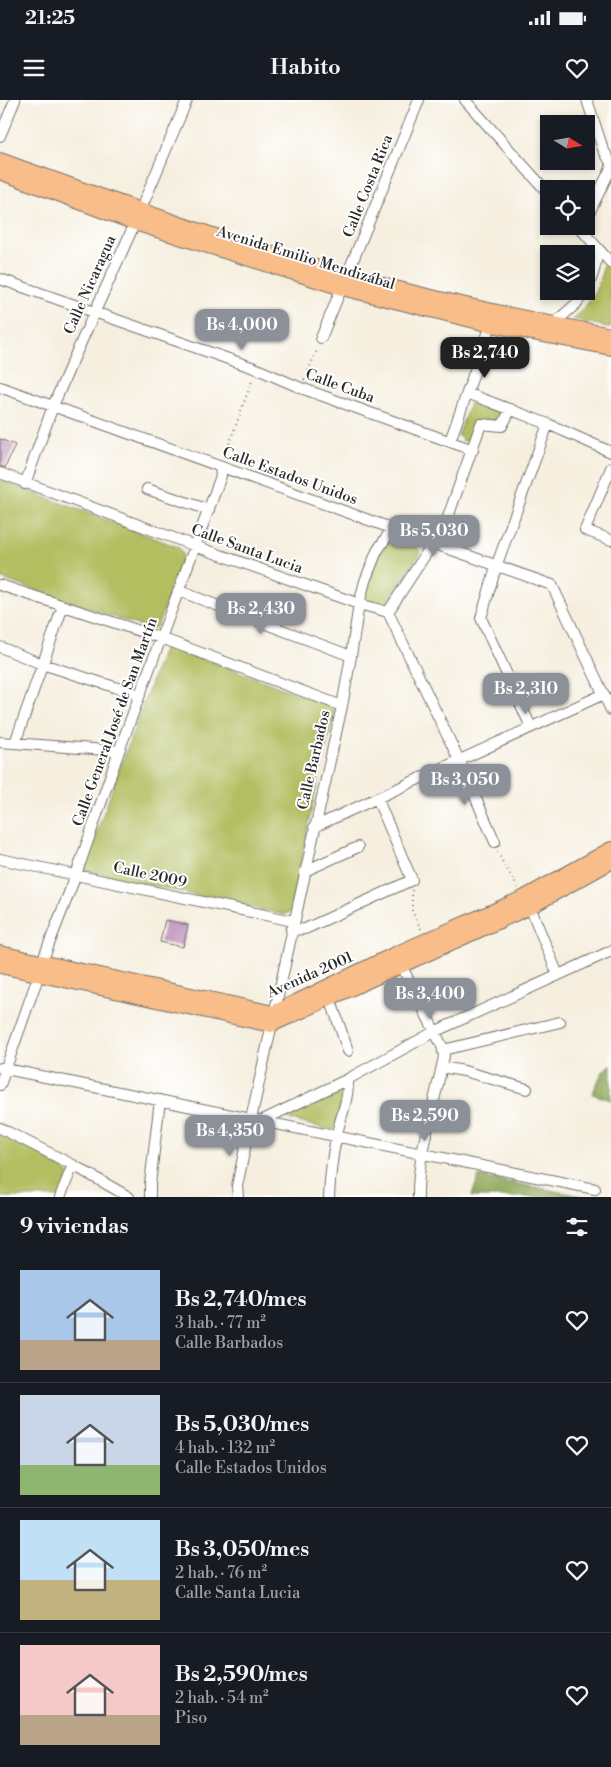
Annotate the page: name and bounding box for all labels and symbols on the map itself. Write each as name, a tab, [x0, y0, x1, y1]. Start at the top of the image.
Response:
north arrow	[540, 115, 595, 170]
street label: Calle Costa Rica	[339, 131, 397, 240]
street label: Avenida Emilio Mendizábal	[214, 222, 398, 294]
street label: Calle Nicaragua	[60, 232, 121, 338]
pin: Bs 4,000	[190, 308, 294, 351]
pin: Bs 2,740	[433, 336, 537, 379]
street label: Calle Cuba	[303, 365, 378, 407]
street label: Calle Estados Unidos	[220, 443, 360, 509]
pin: Bs 5,030	[382, 514, 486, 557]
street label: Calle Santa Lucia	[189, 520, 306, 578]
pin: Bs 2,430	[209, 592, 313, 635]
street label: Calle General José de San Martín	[68, 615, 162, 829]
pin: Bs 2,310	[474, 672, 578, 715]
street label: Calle Barbados	[293, 708, 335, 812]
pin: Bs 3,050	[413, 764, 517, 806]
street label: Calle 2009	[111, 858, 189, 892]
street label: Avenida 2001	[263, 947, 356, 1003]
pin: Bs 3,400	[378, 978, 482, 1020]
pin: Bs 2,590	[373, 1100, 477, 1142]
pin: Bs 4,350	[178, 1114, 282, 1157]

